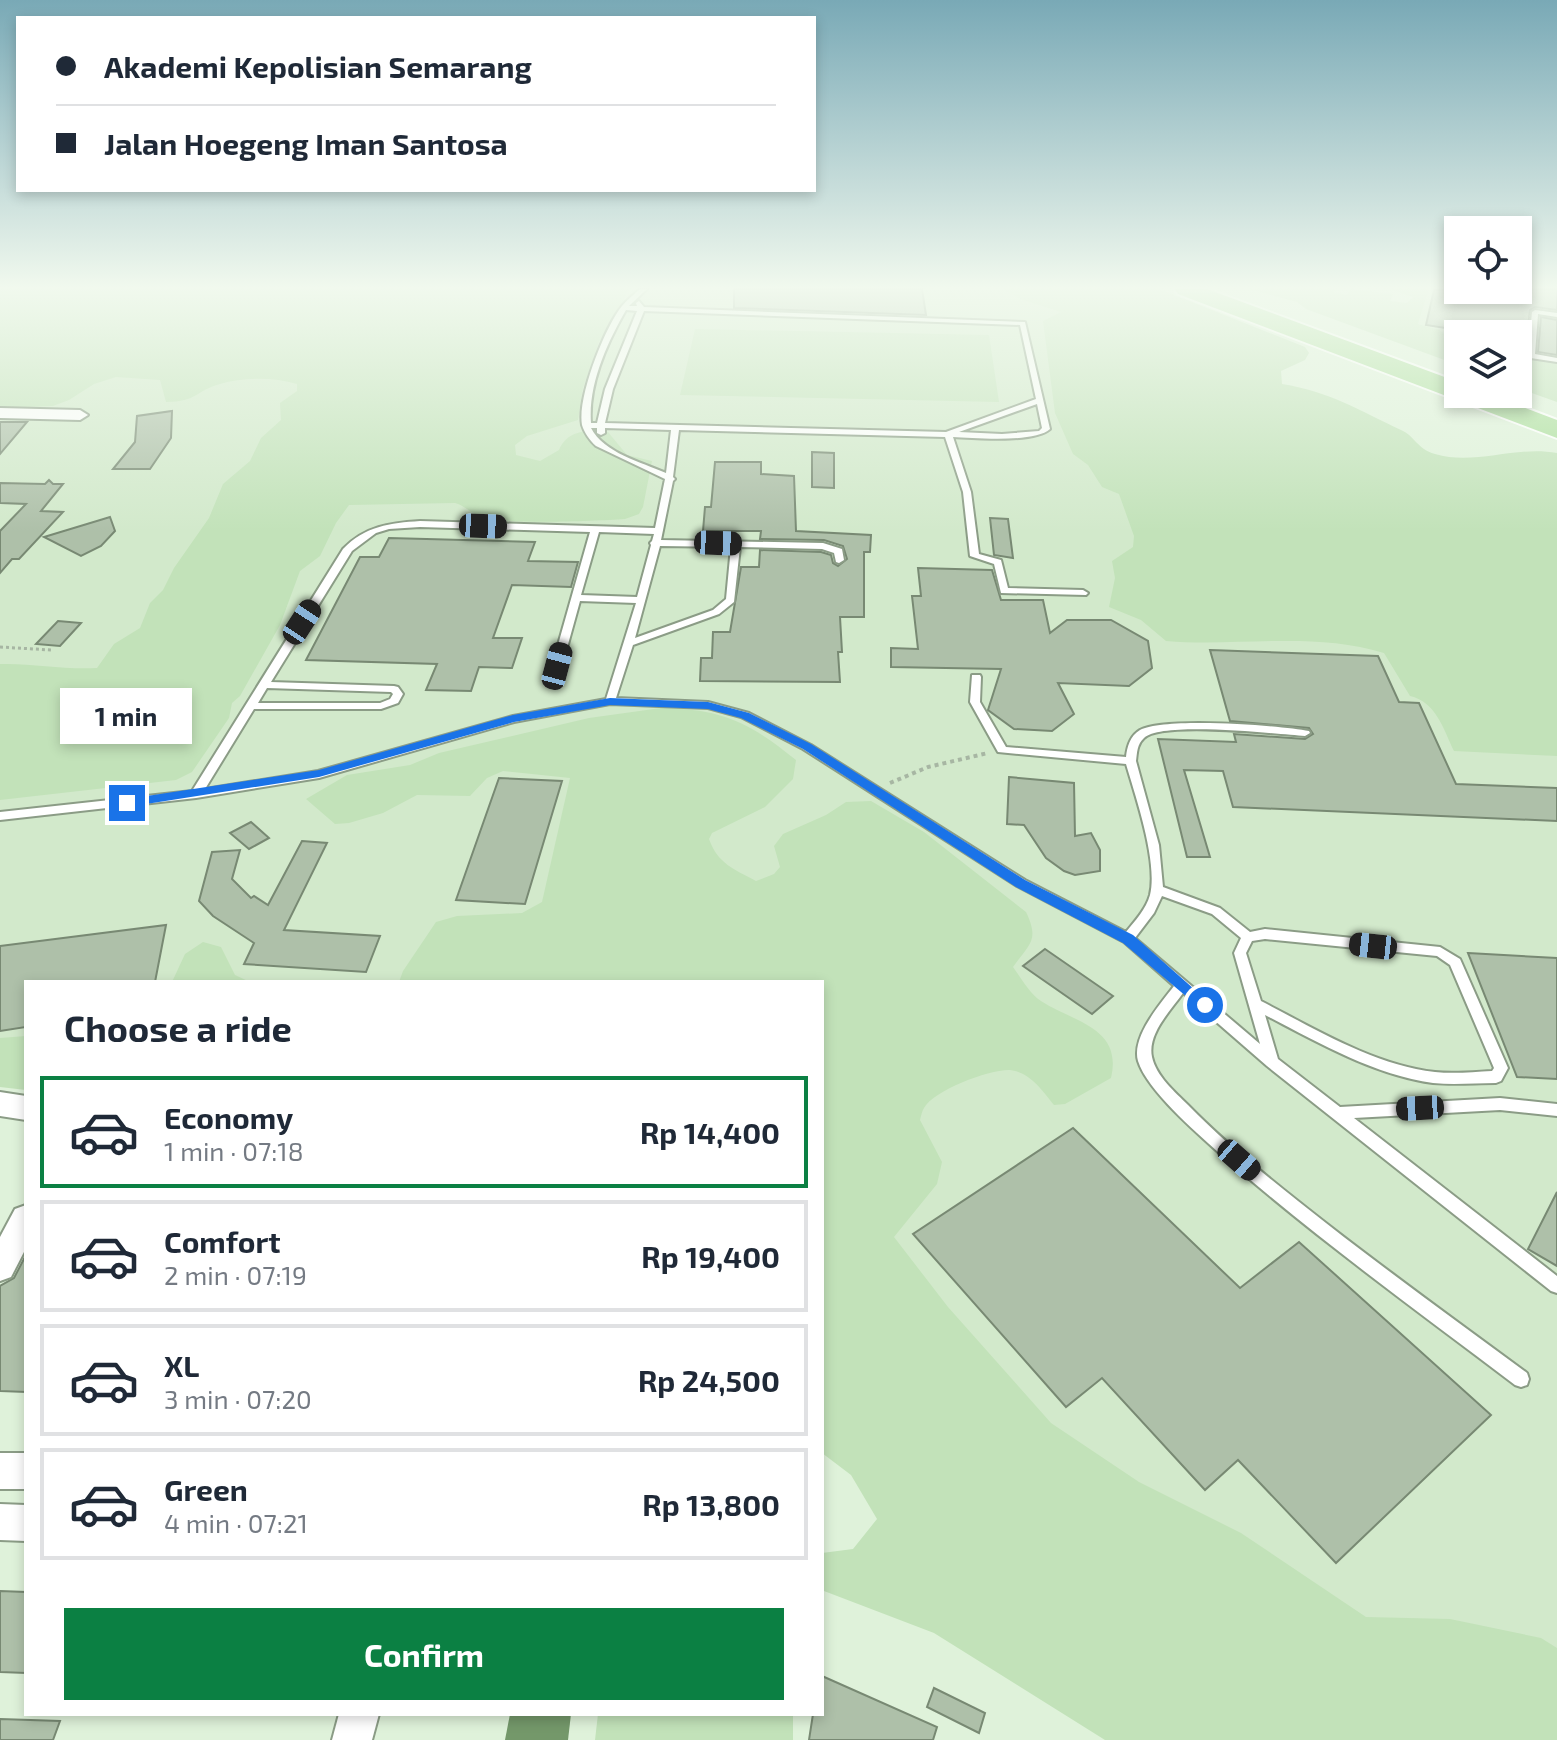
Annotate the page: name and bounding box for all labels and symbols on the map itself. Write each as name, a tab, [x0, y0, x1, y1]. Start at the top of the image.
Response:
car	[459, 513, 507, 539]
car	[694, 530, 742, 556]
car	[279, 595, 325, 649]
car	[539, 640, 575, 692]
callout: 1 min	[61, 687, 193, 743]
route end	[109, 785, 145, 821]
car	[1348, 932, 1398, 960]
route start	[1187, 987, 1223, 1023]
car	[1395, 1095, 1445, 1121]
car	[1213, 1135, 1265, 1185]

